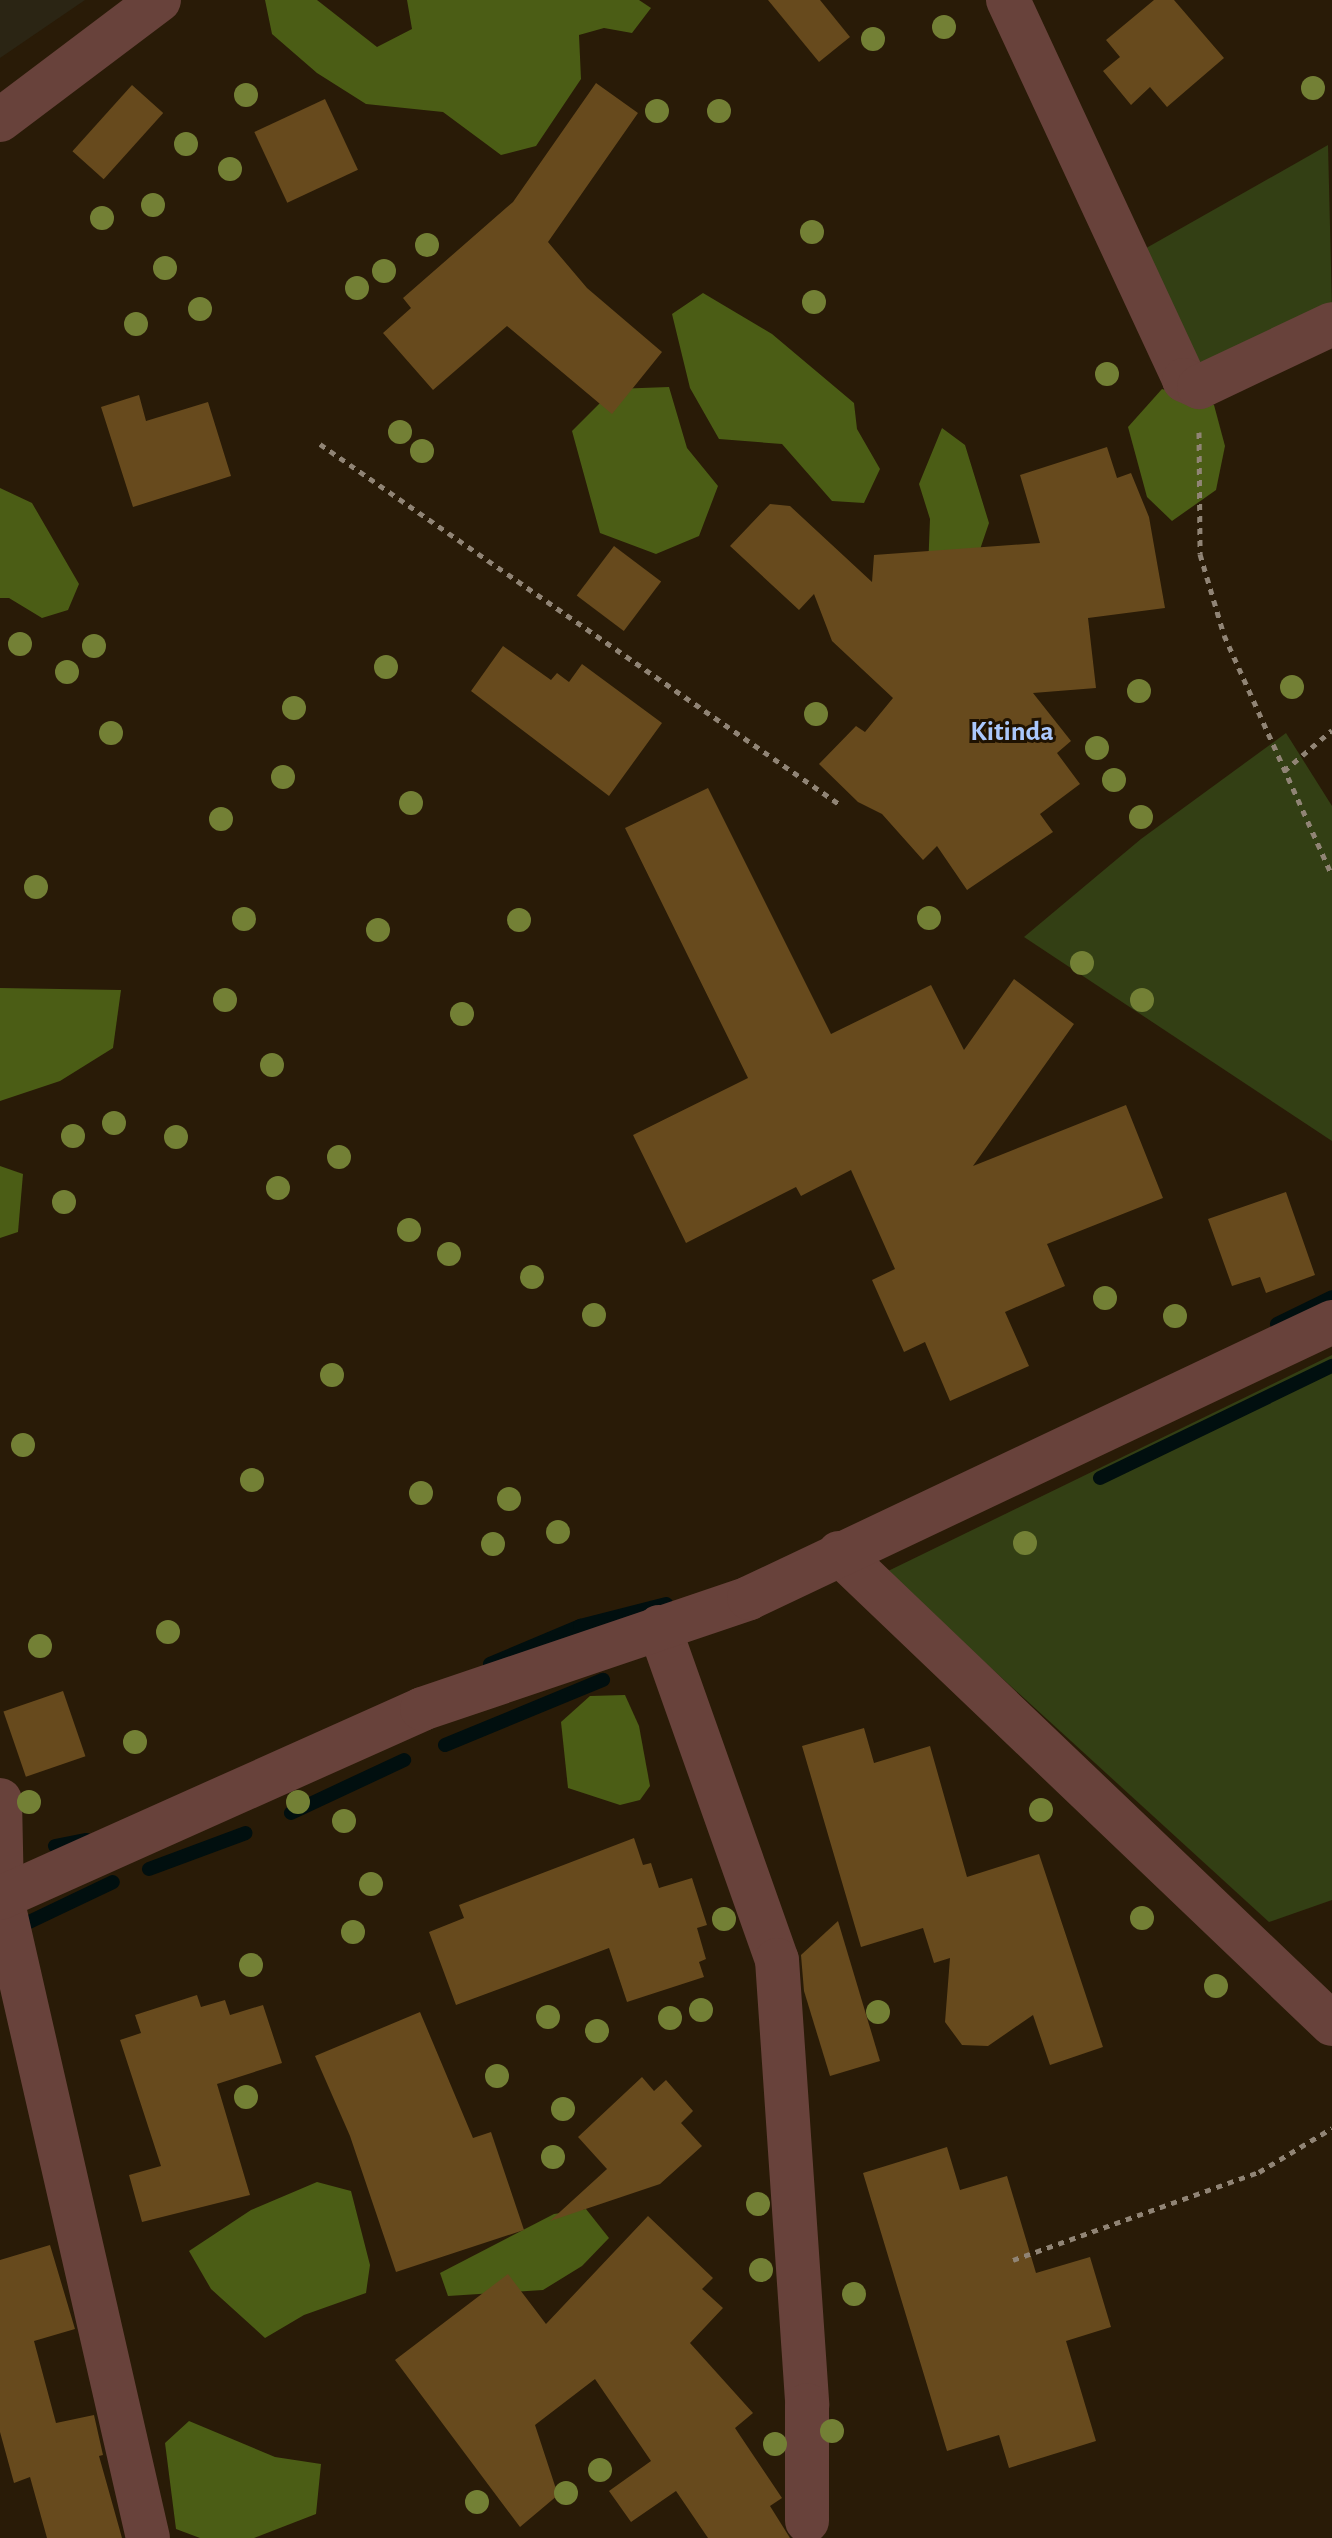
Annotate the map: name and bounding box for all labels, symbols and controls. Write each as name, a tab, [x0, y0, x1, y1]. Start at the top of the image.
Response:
district label: Kitinda	[970, 715, 1054, 749]

